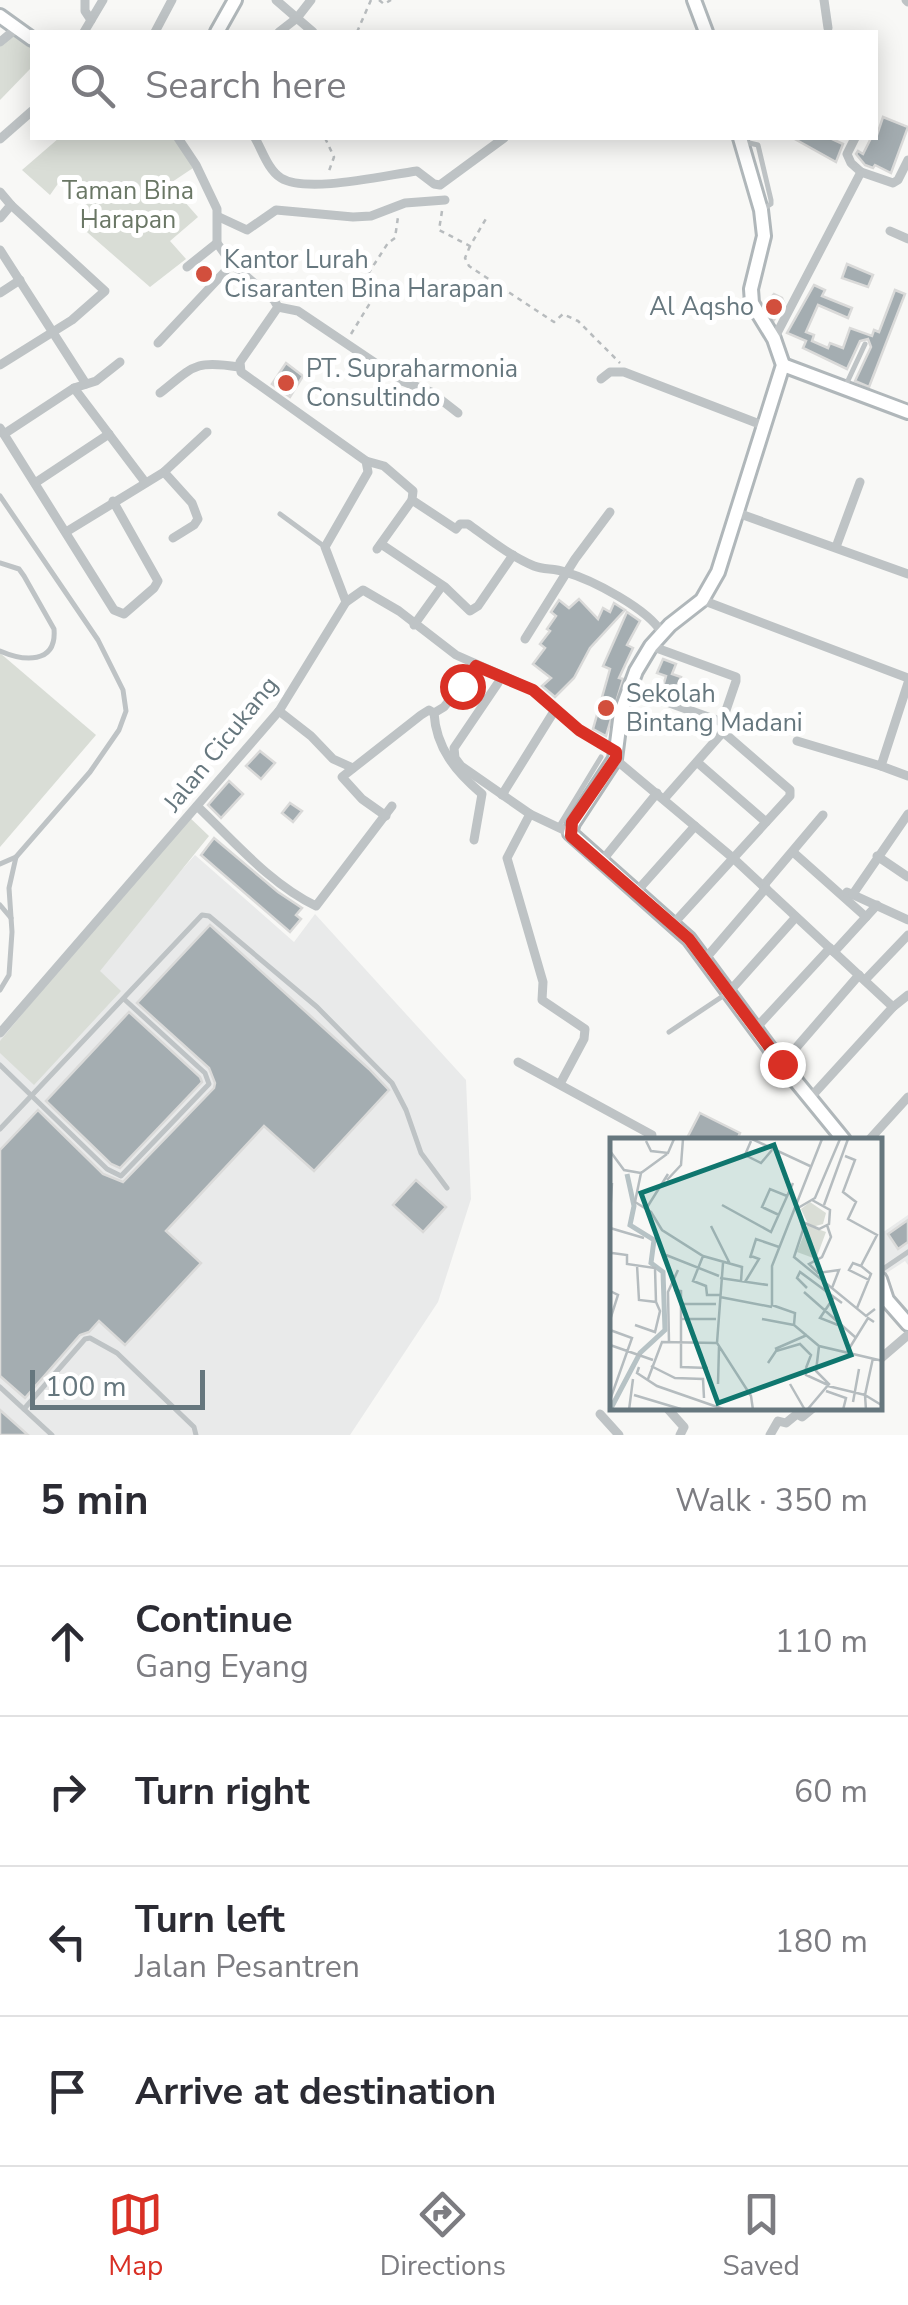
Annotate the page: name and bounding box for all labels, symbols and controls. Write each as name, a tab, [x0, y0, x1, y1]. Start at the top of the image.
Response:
search box	[30, 30, 878, 140]
icon: search	[65, 58, 120, 113]
text: Search here	[145, 60, 346, 111]
park label: Taman Bina Harapan	[62, 174, 194, 237]
place label: Kantor Lurah Cisaranten Bina Harapan	[224, 243, 504, 306]
marker: Kantor Lurah Cisaranten Bina Harapan	[193, 263, 215, 285]
place label: Al Aqsho	[649, 290, 754, 324]
marker: Al Aqsho	[763, 296, 785, 318]
place label: PT. Supraharmonia Consultindo	[306, 352, 518, 415]
marker: PT. Supraharmonia Consultindo	[275, 372, 297, 394]
route start	[440, 664, 486, 710]
street label: Jalan Cicukang	[155, 669, 286, 820]
place label: Sekolah Bintang Madani	[626, 677, 803, 740]
marker: Sekolah Bintang Madani	[595, 697, 617, 719]
route end	[760, 1042, 806, 1088]
inset map	[610, 1138, 883, 1410]
scale bar	[30, 1365, 205, 1410]
text: 100 m	[45, 1368, 127, 1406]
text: 5 min	[40, 1472, 149, 1529]
text: Walk · 350 m	[675, 1479, 868, 1522]
text: Continue	[135, 1594, 293, 1645]
icon: ahead	[40, 1614, 95, 1669]
text: 110 m	[775, 1620, 868, 1663]
text: Gang Eyang	[135, 1645, 309, 1688]
icon: right	[40, 1764, 95, 1819]
text: Turn right	[135, 1766, 310, 1817]
text: 60 m	[794, 1770, 868, 1813]
text: Turn left	[135, 1894, 285, 1945]
icon: left	[40, 1914, 95, 1969]
text: 180 m	[775, 1920, 868, 1963]
text: Jalan Pesantren	[135, 1945, 360, 1988]
icon: arrive	[40, 2064, 95, 2119]
text: Arrive at destination	[135, 2066, 496, 2117]
tab: Map	[108, 2187, 163, 2285]
tab: Directions	[380, 2187, 506, 2285]
tab: Saved	[722, 2187, 800, 2285]

